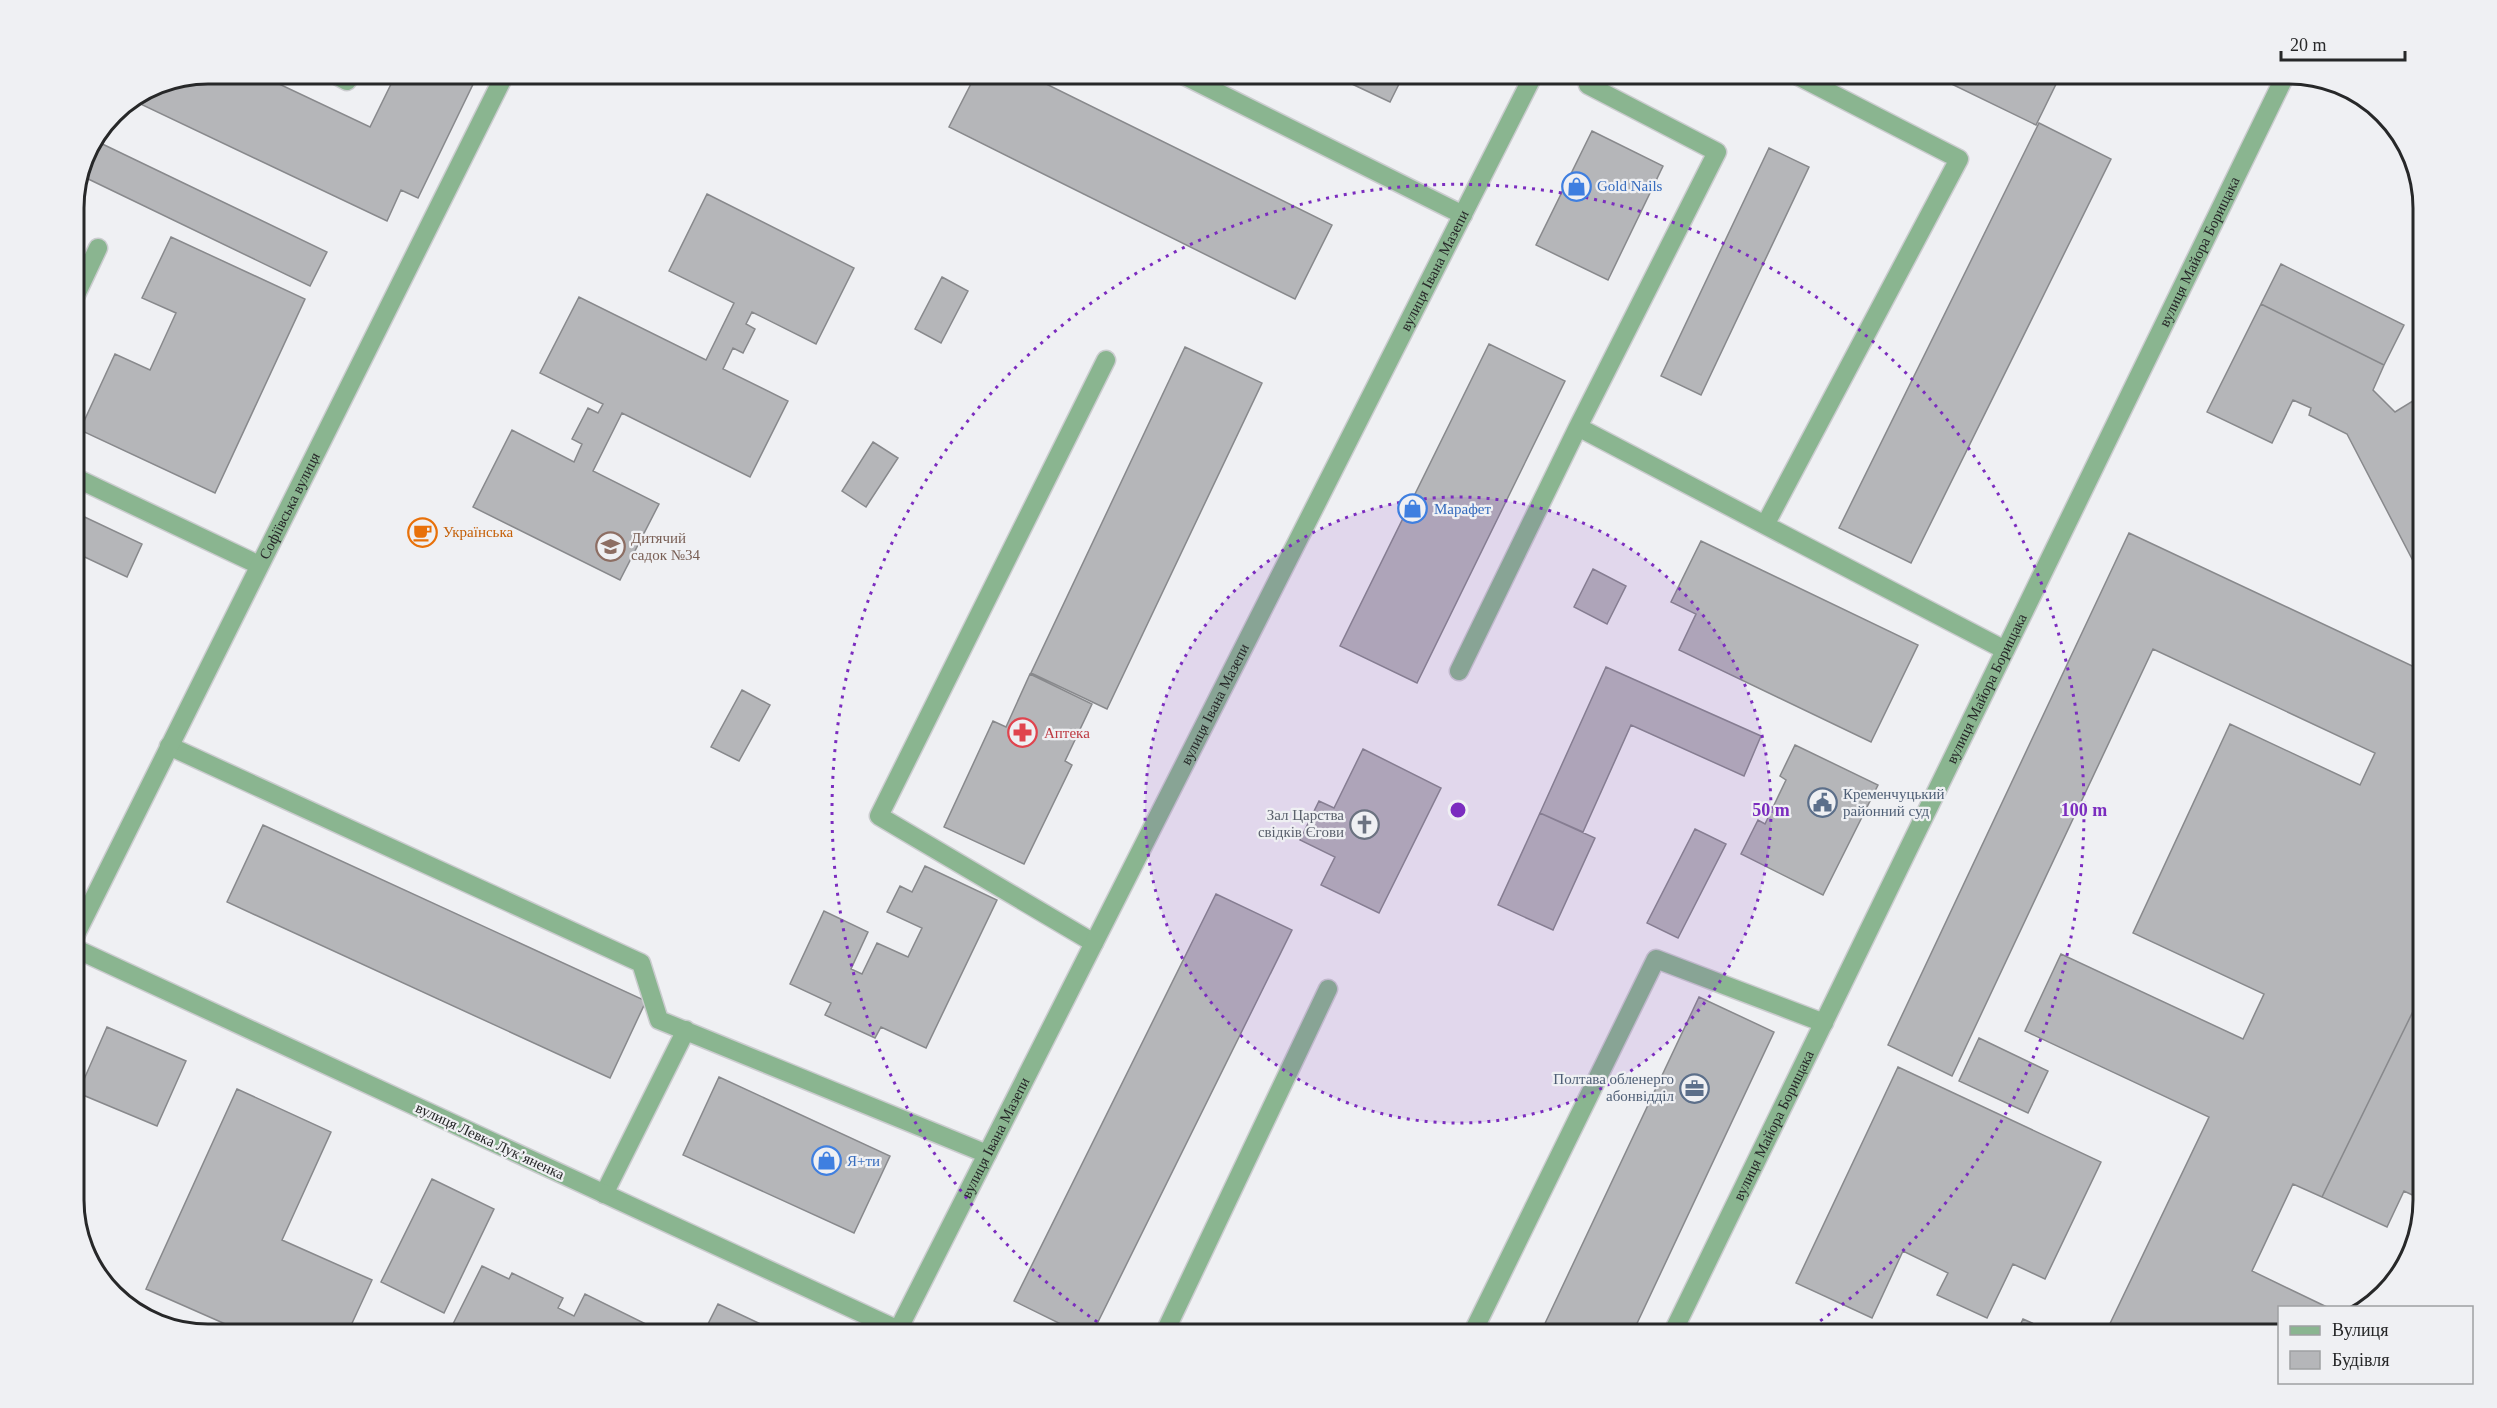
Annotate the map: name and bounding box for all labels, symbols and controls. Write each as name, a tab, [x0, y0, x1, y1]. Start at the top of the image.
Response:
scale bar	[2281, 24, 2406, 62]
text: 20 m	[2290, 35, 2327, 55]
shop icon: Gold Nails	[1560, 170, 1592, 202]
street label: вулиця Майора Борищака	[2156, 174, 2243, 329]
place label: Gold Nails	[1597, 178, 1663, 194]
street label: вулиця Івана Мазепи	[1397, 207, 1472, 334]
street label: Софіївська вулиця	[256, 450, 323, 562]
shop icon: Марафет	[1397, 493, 1429, 525]
place label: Марафет	[1434, 501, 1492, 517]
cafe icon: Українська	[406, 516, 438, 548]
place label: Українська	[443, 524, 514, 540]
place label: Дитячий садок №34	[631, 530, 700, 563]
school or university icon: Дитячий садок №34	[594, 531, 626, 563]
street label: вулиця Майора Борищака	[1943, 611, 2030, 766]
street label: вулиця Івана Мазепи	[1178, 641, 1252, 767]
pharmacy icon: Аптeка	[1007, 717, 1039, 749]
place label: Аптeка	[1044, 725, 1090, 741]
place label: Кременчуцький районний суд	[1843, 786, 1945, 819]
public building icon: Кременчуцький районний суд	[1806, 787, 1838, 819]
centre of rings	[1448, 800, 1468, 820]
text: 50 m	[1752, 800, 1790, 820]
text: 100 m	[2061, 800, 2107, 820]
place label: Зал Царства свідків Єгови	[1258, 807, 1344, 840]
church icon: Зал Царства свідків Єгови	[1349, 808, 1381, 840]
street label: вулиця Майора Борищака	[1730, 1048, 1817, 1203]
place label: Полтава обленерго абонвідділ	[1553, 1071, 1675, 1104]
office icon: Полтава обленерго абонвідділ	[1679, 1072, 1711, 1104]
street label: вулиця Івана Мазепи	[958, 1075, 1033, 1201]
street label: вулиця Левка Лукʼяненка	[413, 1100, 567, 1183]
shop icon: Я+ти	[810, 1145, 842, 1177]
place label: Я+ти	[847, 1153, 880, 1169]
legend	[2278, 1306, 2473, 1384]
text: Вулиця	[2332, 1320, 2389, 1340]
text: Будівля	[2332, 1350, 2389, 1370]

